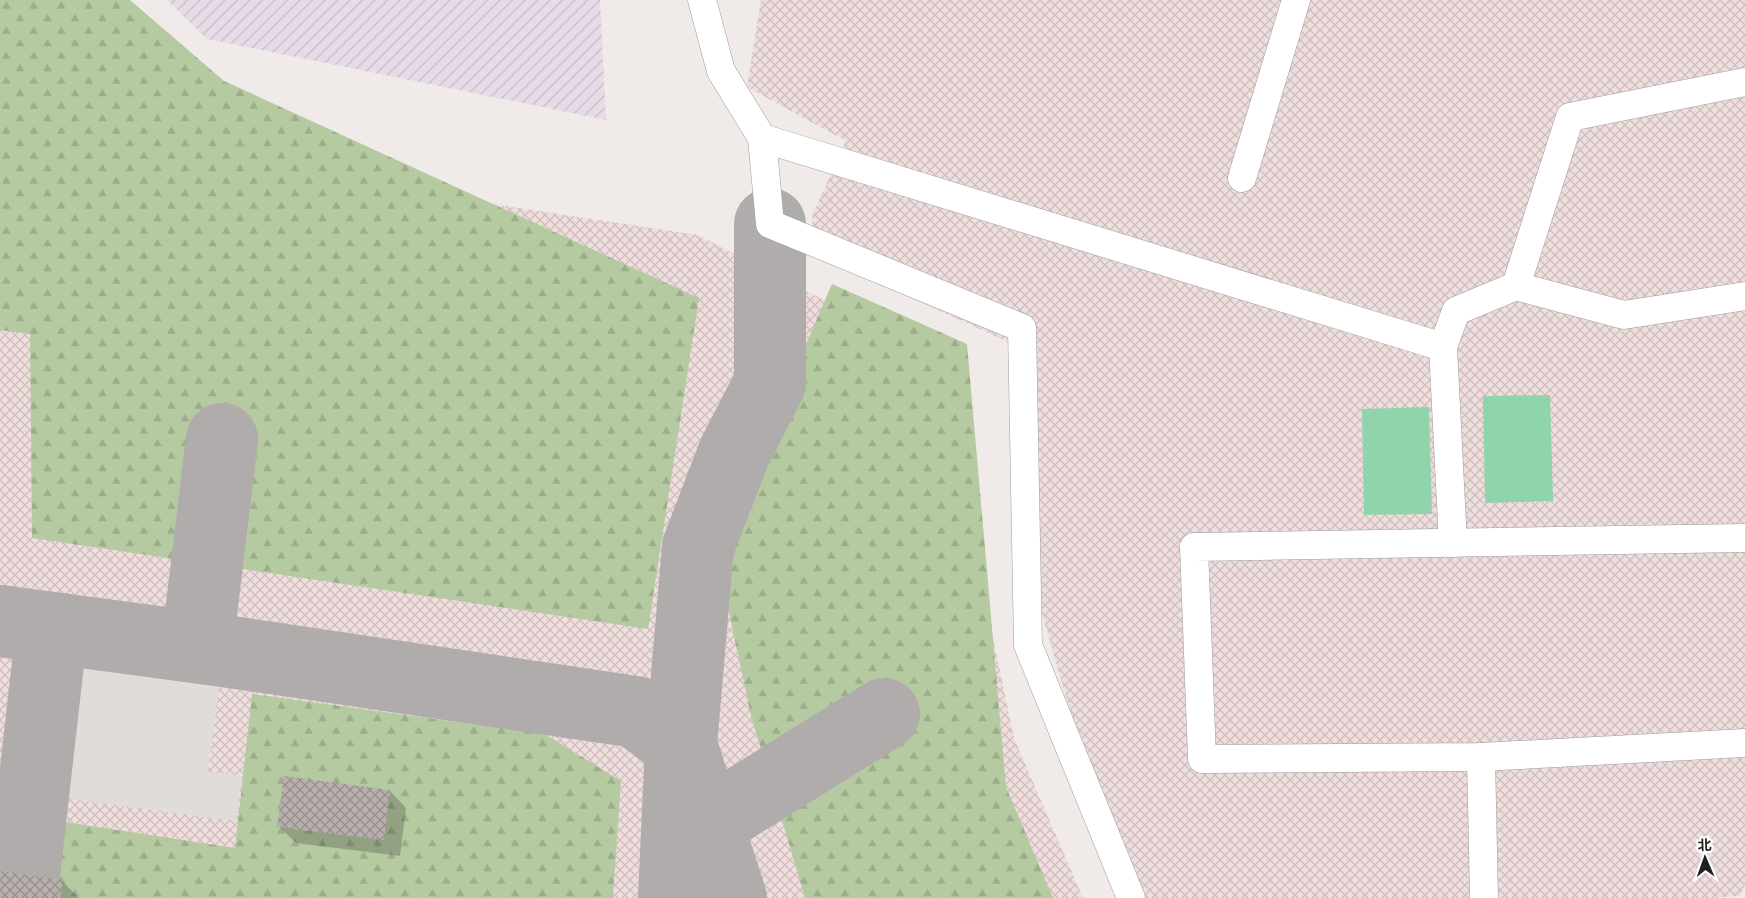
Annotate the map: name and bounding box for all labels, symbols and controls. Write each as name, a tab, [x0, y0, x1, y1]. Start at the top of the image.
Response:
north arrow	[1680, 833, 1730, 883]
text: 北	[1697, 837, 1712, 853]

